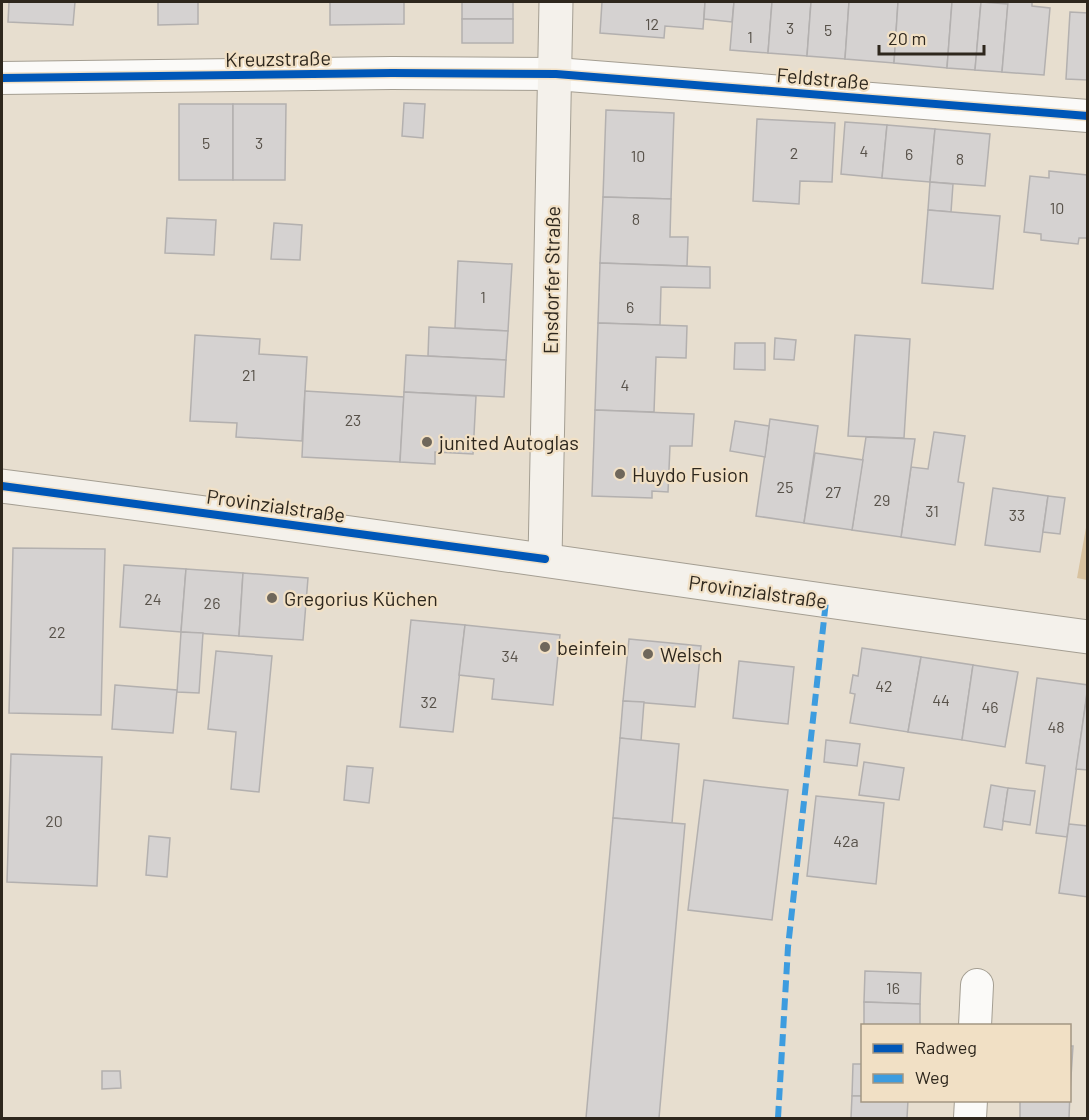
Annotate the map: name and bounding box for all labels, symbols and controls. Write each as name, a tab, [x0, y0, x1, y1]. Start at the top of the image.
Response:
house number: 12	[645, 14, 659, 33]
house number: 3	[786, 18, 794, 37]
scale bar	[879, 18, 984, 56]
house number: 5	[824, 20, 832, 39]
house number: 1	[747, 27, 753, 46]
text: 20 m	[888, 27, 926, 49]
street label: Kreuzstraße	[225, 45, 331, 71]
street label: Feldstraße	[776, 62, 870, 94]
house number: 5	[202, 133, 210, 152]
house number: 3	[255, 133, 263, 152]
house number: 4	[860, 141, 868, 160]
house number: 2	[790, 143, 798, 162]
house number: 6	[905, 144, 913, 163]
house number: 10	[631, 146, 645, 165]
house number: 8	[956, 149, 964, 168]
house number: 10	[1050, 198, 1064, 217]
street label: Ensdorfer Straße	[538, 206, 564, 354]
house number: 8	[632, 209, 640, 228]
house number: 1	[480, 287, 486, 306]
house number: 6	[626, 297, 634, 316]
house number: 21	[242, 365, 256, 384]
house number: 4	[621, 375, 629, 394]
house number: 23	[345, 410, 361, 429]
place label: junited Autoglas	[438, 430, 579, 454]
marker: junited Autoglas	[420, 435, 434, 449]
place label: Huydo Fusion	[632, 462, 749, 486]
marker: Huydo Fusion	[613, 467, 627, 481]
house number: 25	[777, 477, 793, 496]
house number: 27	[825, 482, 841, 501]
street label: Provinzialstraße	[205, 483, 347, 527]
house number: 29	[874, 490, 890, 509]
house number: 31	[925, 501, 939, 520]
house number: 33	[1009, 505, 1025, 524]
street label: Provinzialstraße	[687, 569, 829, 613]
place label: Gregorius Küchen	[284, 586, 438, 610]
house number: 24	[144, 589, 162, 608]
marker: Gregorius Küchen	[265, 591, 279, 605]
house number: 26	[204, 593, 220, 612]
house number: 22	[48, 622, 66, 641]
place label: beinfein	[557, 635, 627, 659]
marker: beinfein	[538, 640, 552, 654]
place label: Welsch	[660, 642, 723, 666]
house number: 34	[501, 646, 519, 665]
marker: Welsch	[641, 647, 655, 661]
house number: 42	[875, 676, 893, 695]
house number: 44	[932, 690, 950, 709]
house number: 32	[421, 692, 437, 711]
house number: 46	[981, 697, 999, 716]
house number: 48	[1047, 717, 1065, 736]
house number: 20	[45, 811, 63, 830]
house number: 42a	[833, 831, 859, 850]
house number: 16	[886, 978, 900, 997]
legend	[861, 1024, 1071, 1102]
text: Radweg	[915, 1036, 977, 1058]
text: Weg	[915, 1066, 949, 1088]

